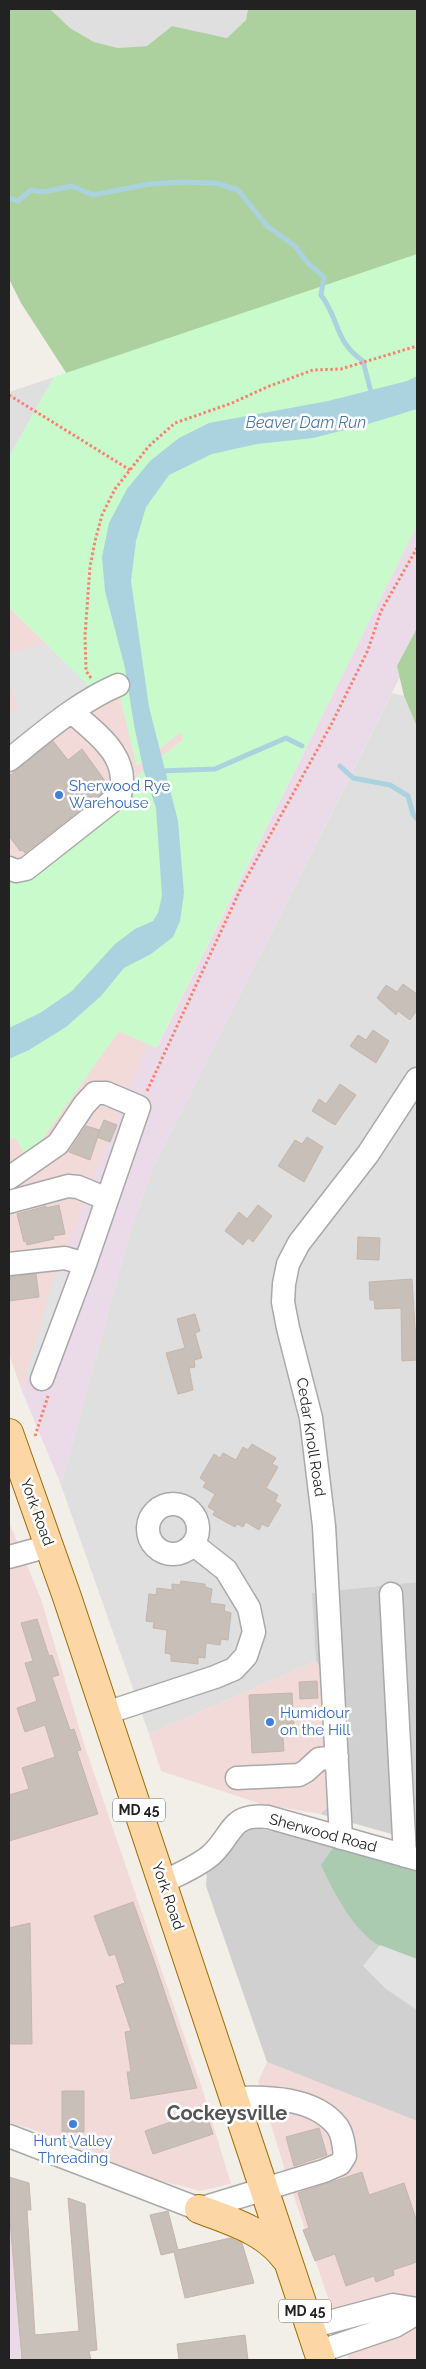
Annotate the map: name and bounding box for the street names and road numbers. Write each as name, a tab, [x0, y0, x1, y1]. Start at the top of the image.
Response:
street label: Cedar Knoll Road	[293, 1376, 329, 1498]
street label: York Road	[17, 1476, 57, 1548]
road number: MD 45	[113, 1798, 165, 1822]
street label: Sherwood Road	[267, 1810, 379, 1856]
street label: York Road	[148, 1860, 188, 1932]
road number: MD 45	[279, 2300, 331, 2322]

